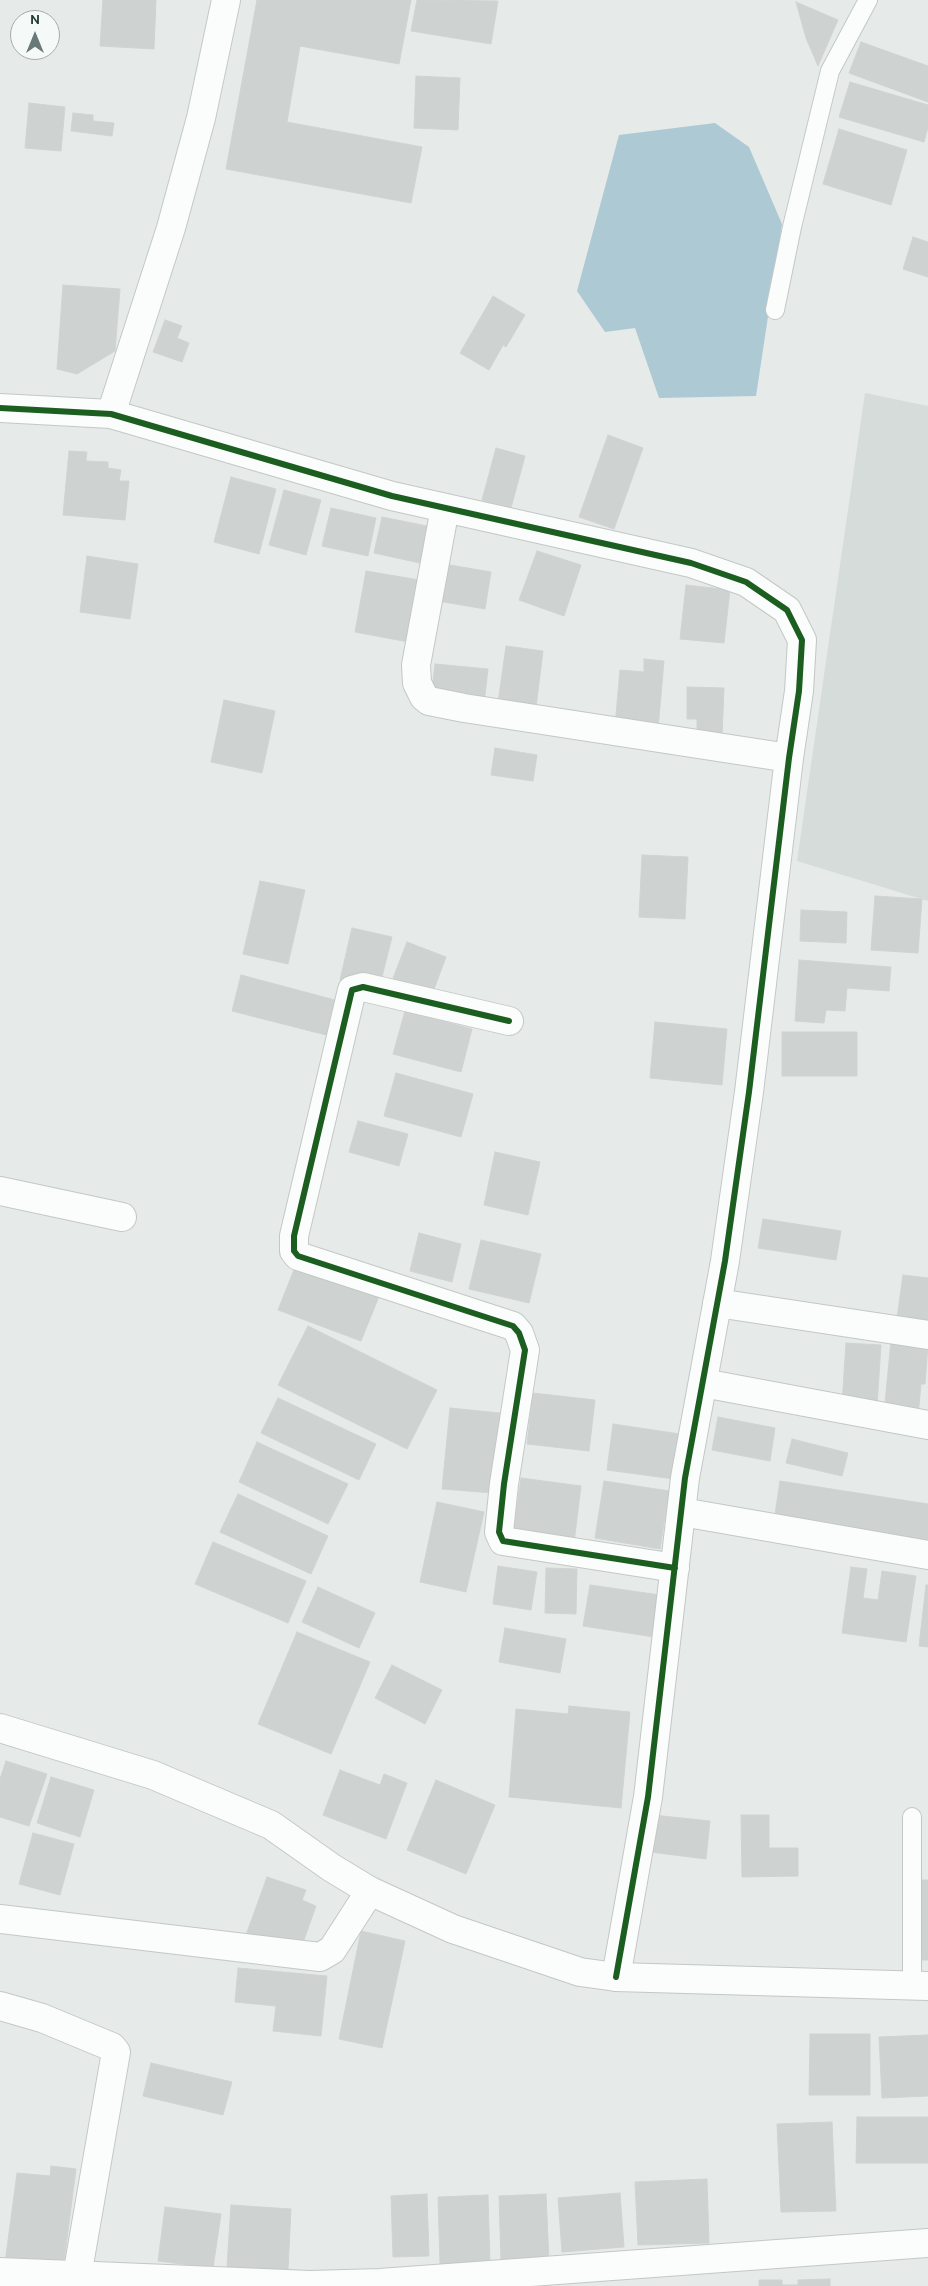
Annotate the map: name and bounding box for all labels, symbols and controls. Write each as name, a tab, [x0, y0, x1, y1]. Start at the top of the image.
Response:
north arrow	[10, 10, 60, 60]
text: N	[30, 12, 40, 29]

